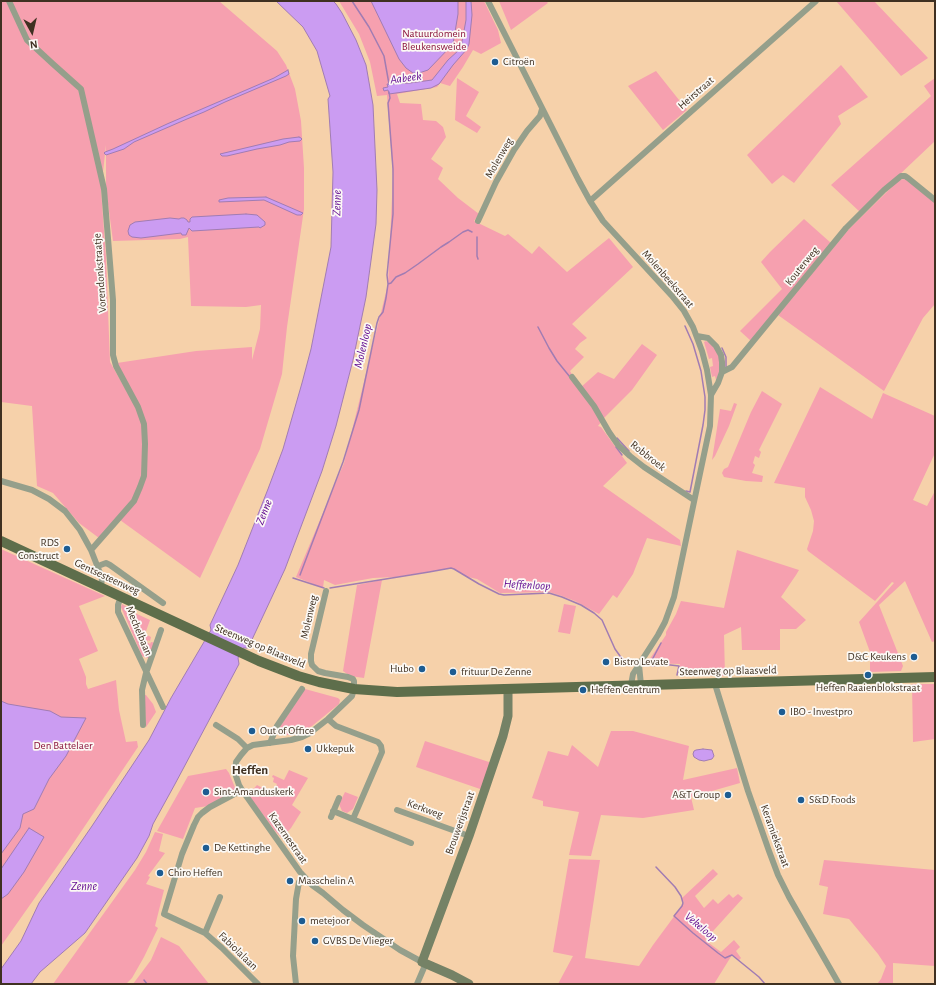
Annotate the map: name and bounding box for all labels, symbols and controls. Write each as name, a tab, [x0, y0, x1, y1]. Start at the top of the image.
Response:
north arrow	[12, 12, 52, 52]
park label: Natuurdomein Bleukensweide	[402, 27, 466, 53]
text: N	[29, 38, 38, 50]
place label: Citroën	[503, 55, 535, 69]
marker: Citroën	[490, 57, 500, 67]
water label: Aabeek	[389, 69, 423, 87]
street label: Heirstraat	[675, 74, 717, 112]
street label: Molenweg	[482, 135, 516, 181]
water label: Zenne	[330, 190, 344, 216]
street label: Vorendonkstraatje	[91, 233, 109, 313]
street label: Kouterweg	[782, 244, 822, 288]
street label: Molenbeekstraat	[639, 247, 697, 311]
water label: Molenloop	[351, 323, 375, 369]
street label: Robbroek	[628, 438, 668, 474]
water label: Zenne	[253, 497, 275, 527]
place label: RDS Construct	[18, 536, 59, 562]
marker: RDS Construct	[62, 544, 72, 554]
street label: Gentsesteenweg	[72, 556, 142, 598]
water label: Heffenloop	[503, 577, 551, 593]
street label: Molenweg	[298, 594, 320, 640]
street label: Mechelbaan	[123, 604, 155, 658]
street label: Steenweg op Blaasveld	[213, 621, 307, 671]
place label: D&C Keukens	[848, 650, 906, 664]
marker: D&C Keukens	[909, 652, 919, 662]
place label: Bistro Levate	[614, 655, 668, 669]
marker: Bistro Levate	[601, 657, 611, 667]
place label: Hubo	[390, 662, 414, 676]
marker: Hubo	[417, 664, 427, 674]
street label: Steenweg op Blaasveld	[679, 664, 777, 678]
place label: frituur De Zenne	[461, 665, 531, 679]
marker: frituur De Zenne	[448, 667, 458, 677]
marker: Heffen Raaienblokstraat	[863, 670, 873, 680]
place label: Heffen Raaienblokstraat	[816, 681, 920, 695]
place label: Heffen Centrum	[591, 683, 660, 697]
marker: Heffen Centrum	[578, 685, 588, 695]
place label: IBO - Investpro	[790, 705, 853, 719]
marker: IBO - Investpro	[777, 707, 787, 717]
place label: Out of Office	[260, 724, 314, 738]
marker: Out of Office	[247, 726, 257, 736]
park label: Den Battelaer	[33, 739, 93, 753]
place label: Ukkepuk	[316, 742, 354, 756]
marker: Ukkepuk	[303, 744, 313, 754]
district label: Heffen	[232, 762, 268, 778]
place label: Sint-Amanduskerk	[214, 785, 293, 799]
marker: Sint-Amanduskerk	[201, 787, 211, 797]
place label: A&T Group	[672, 788, 720, 802]
street label: Brouwerijstraat	[442, 790, 478, 856]
marker: A&T Group	[723, 790, 733, 800]
place label: S&D Foods	[809, 793, 856, 807]
marker: S&D Foods	[796, 795, 806, 805]
street label: Kerkweg	[405, 796, 445, 822]
street label: Keramiekstraat	[758, 803, 792, 869]
street label: Kazernestraat	[266, 810, 310, 866]
place label: De Kettinghe	[214, 841, 270, 855]
marker: De Kettinghe	[201, 843, 211, 853]
place label: Chiro Heffen	[168, 866, 222, 880]
marker: Chiro Heffen	[155, 868, 165, 878]
place label: Masschelin A	[298, 874, 354, 888]
marker: Masschelin A	[285, 876, 295, 886]
water label: Zenne	[71, 879, 97, 893]
water label: Vekeloop	[682, 909, 720, 945]
place label: metejoor	[310, 914, 349, 928]
marker: metejoor	[297, 916, 307, 926]
street label: Fabiolalaan	[216, 929, 260, 973]
place label: GVBS De Vlieger	[323, 934, 393, 948]
marker: GVBS De Vlieger	[310, 936, 320, 946]

